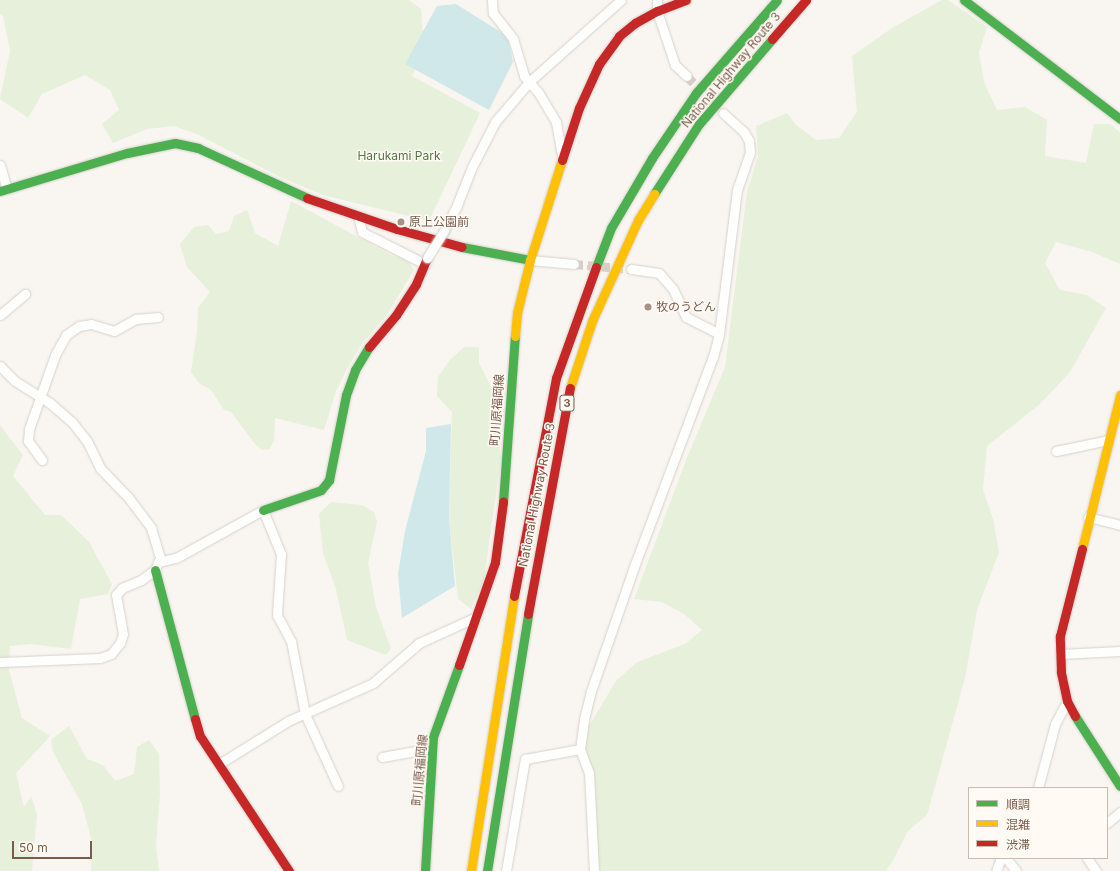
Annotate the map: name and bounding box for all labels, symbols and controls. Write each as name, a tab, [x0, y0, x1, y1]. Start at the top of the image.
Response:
street label: National Highway Route 3	[679, 9, 783, 131]
park label: Harukami Park	[357, 149, 441, 163]
place label: 原上公園前	[409, 215, 469, 229]
marker: 原上公園前	[396, 217, 406, 227]
place label: 牧のうどん	[656, 300, 716, 314]
marker: 牧のうどん	[643, 302, 653, 312]
street label: 町川原福岡線	[487, 374, 507, 446]
road number: 3	[559, 394, 575, 412]
street label: National Highway Route 3	[516, 422, 558, 568]
street label: 町川原福岡線	[410, 734, 430, 806]
legend	[968, 787, 1108, 859]
text: 順調	[1006, 797, 1030, 812]
text: 混雑	[1006, 817, 1030, 832]
scale bar	[14, 833, 94, 859]
text: 渋滞	[1006, 837, 1030, 852]
text: 50 m	[19, 840, 48, 855]

